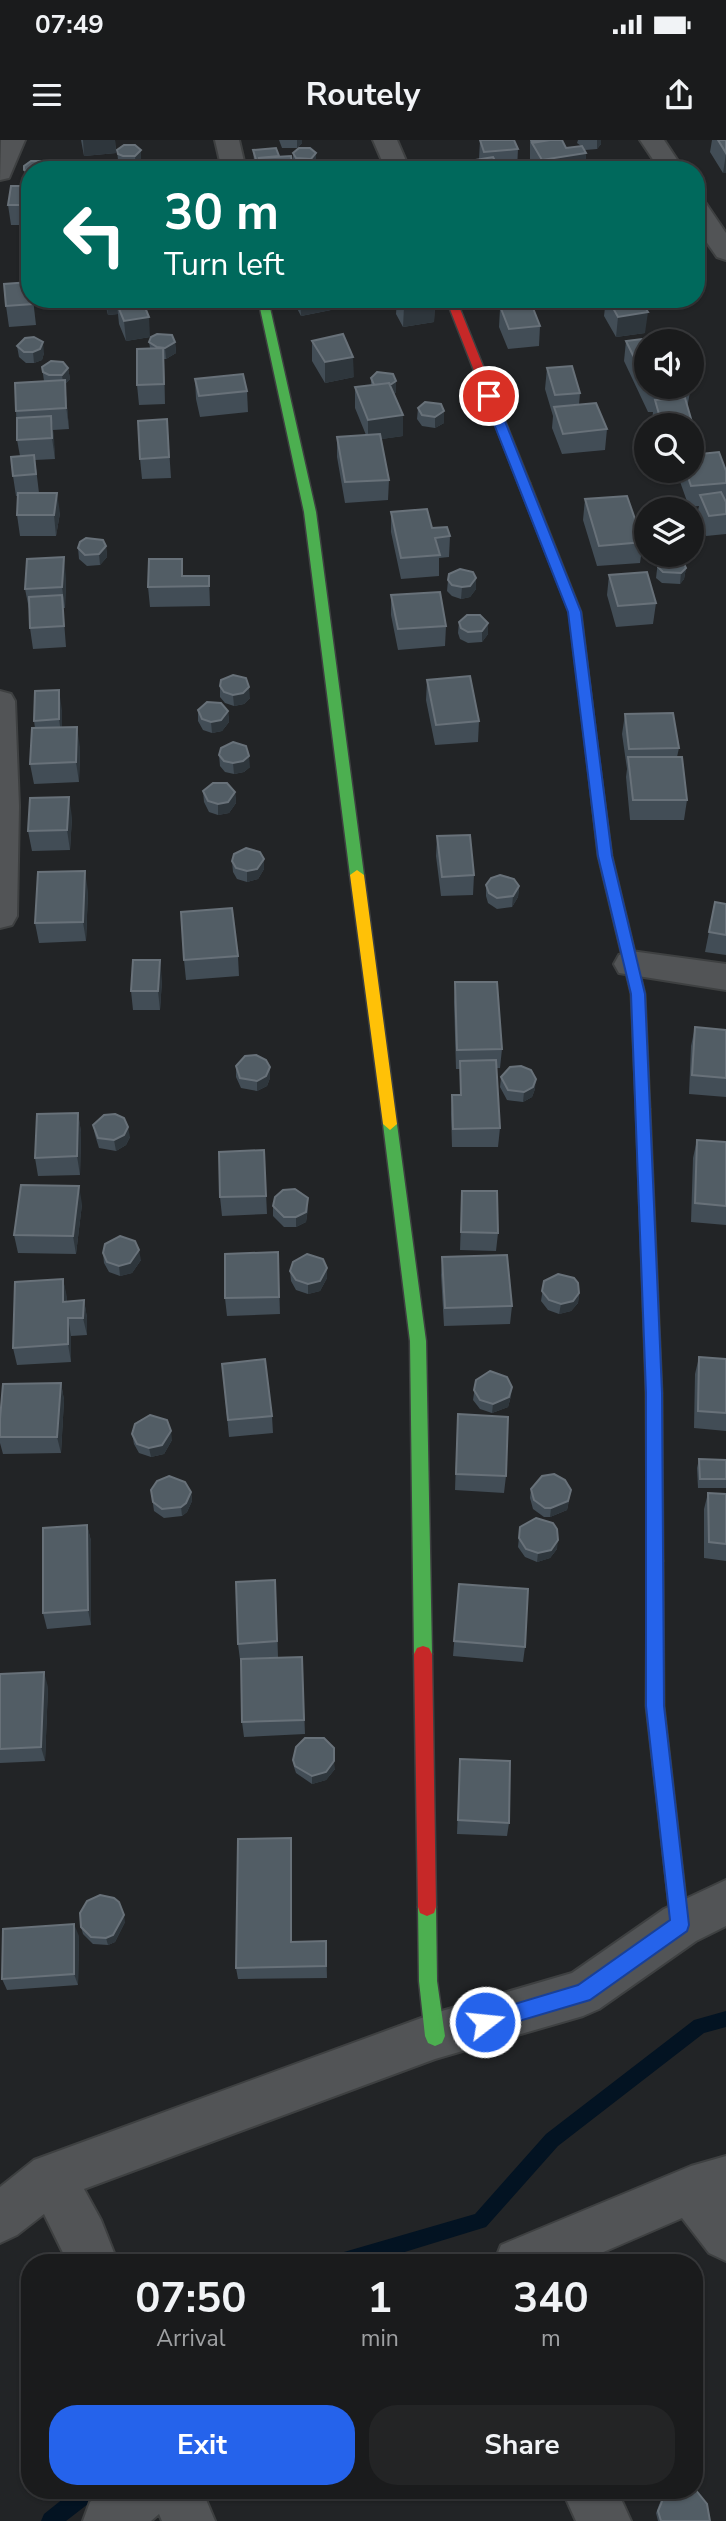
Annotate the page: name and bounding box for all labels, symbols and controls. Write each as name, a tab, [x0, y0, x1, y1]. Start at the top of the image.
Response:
text: 07:49	[35, 7, 104, 42]
text: Routely	[306, 73, 420, 116]
icon: menu	[28, 76, 66, 114]
icon: share	[660, 76, 698, 114]
text: 30 m	[164, 179, 279, 246]
icon: left	[49, 189, 140, 280]
text: Turn left	[164, 243, 284, 286]
map controls	[634, 329, 704, 567]
button: sound	[634, 329, 704, 399]
pin	[459, 366, 519, 426]
icon: arrive	[470, 377, 508, 415]
button: search	[634, 413, 704, 483]
button: layers	[634, 497, 704, 567]
position arrow	[448, 1985, 522, 2059]
text: 07:50	[135, 2270, 246, 2327]
text: 1	[367, 2270, 392, 2327]
text: 340	[513, 2270, 589, 2327]
text: Arrival	[156, 2323, 225, 2354]
text: min	[361, 2323, 399, 2354]
text: m	[541, 2323, 561, 2354]
button: Exit	[49, 2405, 355, 2485]
button: Share	[369, 2405, 675, 2485]

